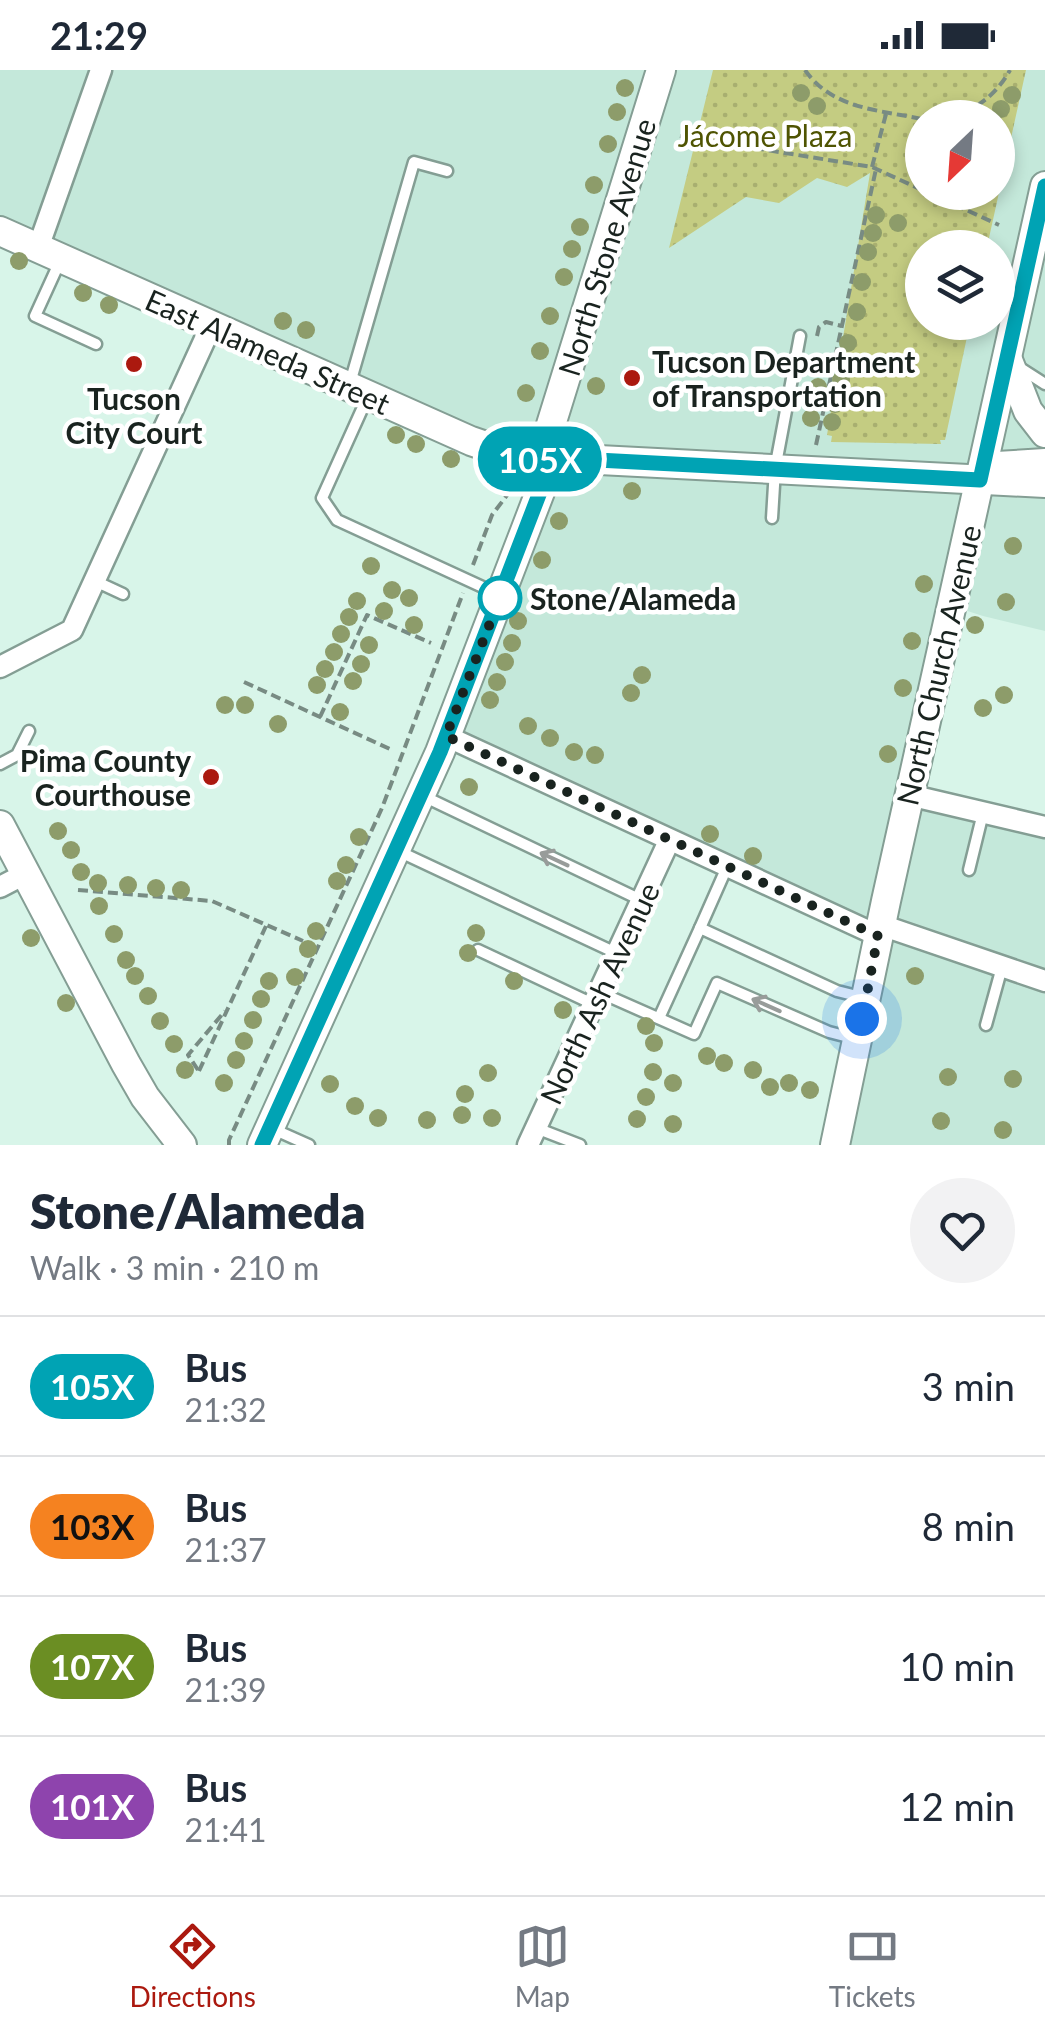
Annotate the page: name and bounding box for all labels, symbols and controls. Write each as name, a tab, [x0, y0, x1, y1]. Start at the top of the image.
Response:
text: 21:29	[50, 12, 148, 58]
north arrow	[905, 100, 1015, 210]
map controls	[905, 100, 1015, 340]
street label: North Stone Avenue	[550, 114, 662, 380]
park label: Jácome Plaza	[678, 117, 852, 153]
button: layers	[905, 230, 1015, 340]
street label: East Alameda Street	[140, 281, 396, 421]
place label: Tucson Department of Transportation	[652, 343, 916, 413]
marker: Tucson City Court	[123, 353, 145, 375]
marker: Tucson Department of Transportation	[621, 367, 643, 389]
place label: Tucson City Court	[65, 380, 203, 450]
line badge: 105X	[470, 426, 610, 492]
text: 105X	[498, 438, 582, 480]
street label: North Church Avenue	[888, 521, 988, 809]
marker: Stone/Alameda	[479, 577, 521, 619]
place label: Stone/Alameda	[530, 580, 736, 616]
place label: Pima County Courthouse	[20, 742, 191, 812]
marker: Pima County Courthouse	[200, 766, 222, 788]
one-way arrow	[539, 848, 569, 867]
street label: North Ash Avenue	[532, 876, 666, 1110]
your location	[837, 994, 887, 1044]
one-way arrow	[751, 995, 782, 1013]
button: heart	[910, 1178, 1015, 1283]
text: Stone/Alameda	[30, 1182, 365, 1239]
text: Walk · 3 min · 210 m	[30, 1248, 319, 1287]
text: Bus	[184, 1344, 247, 1390]
text: 3 min	[922, 1363, 1015, 1409]
text: 105X	[50, 1365, 134, 1407]
text: 21:32	[184, 1390, 267, 1429]
text: Bus	[184, 1484, 247, 1530]
text: 8 min	[922, 1503, 1015, 1549]
text: 103X	[50, 1505, 134, 1547]
text: 21:37	[184, 1530, 267, 1569]
text: Bus	[184, 1624, 247, 1670]
text: 10 min	[900, 1643, 1015, 1689]
text: 107X	[50, 1645, 134, 1687]
text: 21:39	[184, 1670, 267, 1709]
text: Bus	[184, 1764, 247, 1810]
text: 12 min	[900, 1783, 1015, 1829]
text: 101X	[50, 1785, 134, 1827]
text: 21:41	[184, 1810, 267, 1849]
tab: Directions	[129, 1919, 256, 2013]
tab: Map	[515, 1919, 570, 2013]
tab: Tickets	[829, 1919, 916, 2013]

